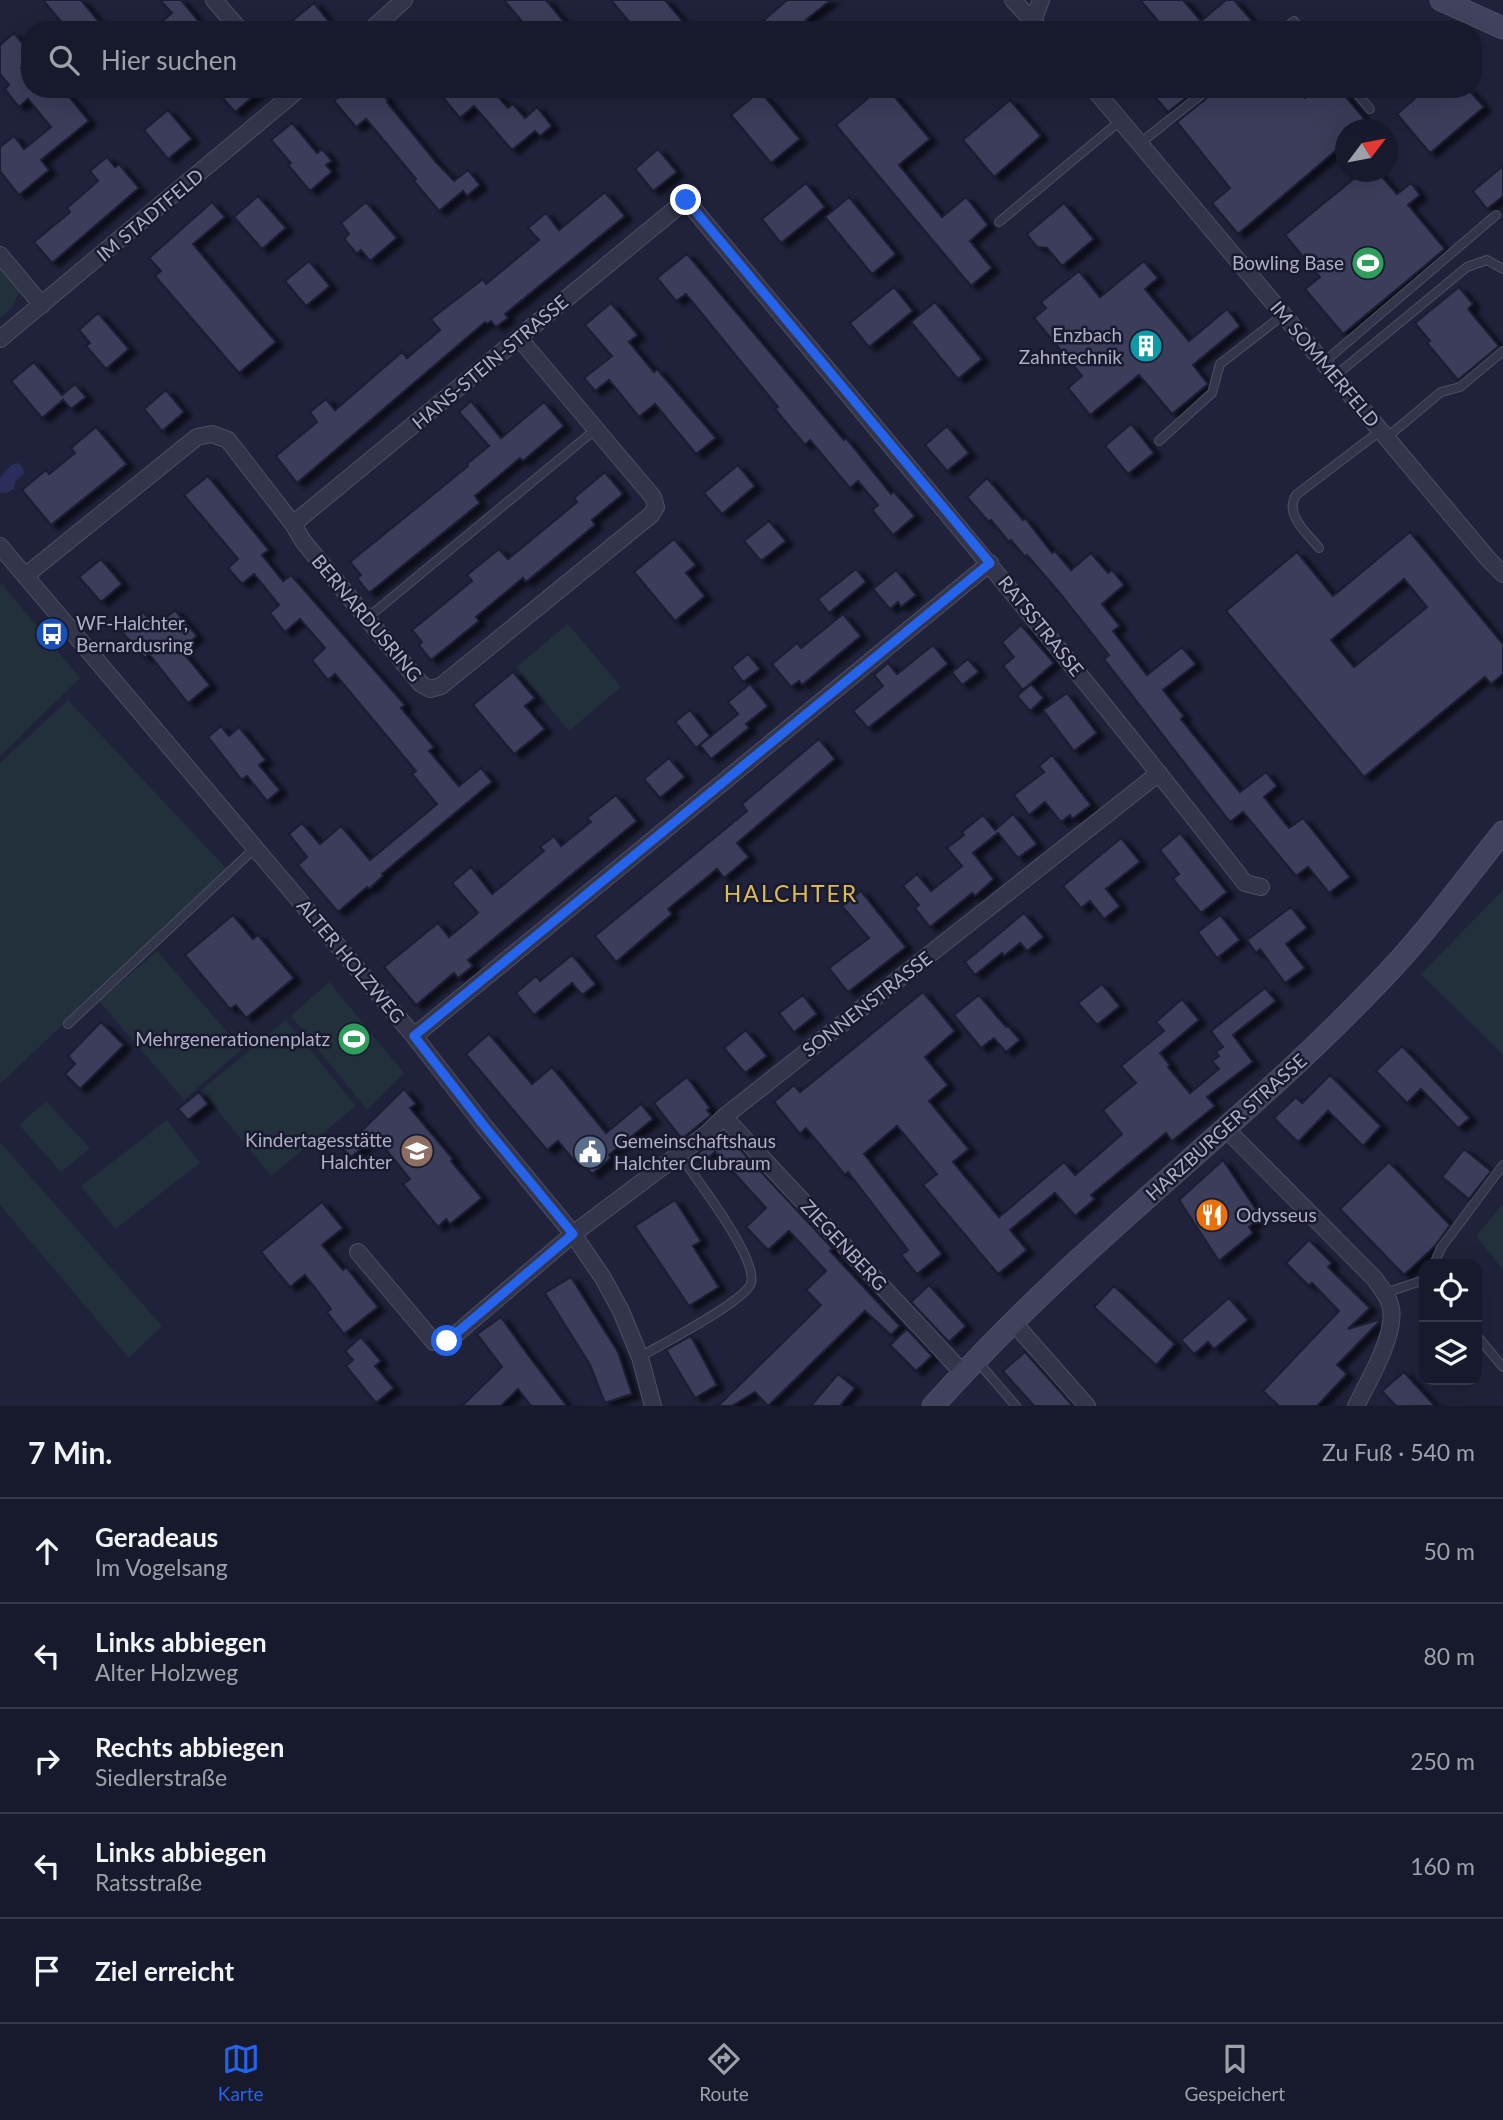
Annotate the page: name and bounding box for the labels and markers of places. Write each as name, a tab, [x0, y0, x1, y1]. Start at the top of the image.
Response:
sports icon: Bowling Base	[1349, 244, 1387, 282]
place label: Bowling Base	[1232, 251, 1344, 274]
place label: Enzbach Zahntechnik	[1019, 323, 1122, 368]
building icon: Enzbach Zahntechnik	[1127, 327, 1165, 365]
place label: WF-Halchter, Bernardusring	[76, 611, 193, 656]
bus stop icon: WF-Halchter, Bernardusring	[33, 615, 71, 653]
sports icon: Mehrgenerationenplatz	[335, 1020, 373, 1058]
place label: Mehrgenerationenplatz	[135, 1027, 330, 1050]
place label: Kindertagesstätte Halchter	[245, 1128, 392, 1173]
place label: Gemeinschaftshaus Halchter Clubraum	[614, 1129, 776, 1174]
school or university icon: Kindertagesstätte Halchter	[398, 1132, 436, 1170]
public building icon: Gemeinschaftshaus Halchter Clubraum	[571, 1133, 609, 1171]
restaurant icon: Odysseus	[1193, 1196, 1231, 1234]
place label: Odysseus	[1236, 1203, 1317, 1226]

